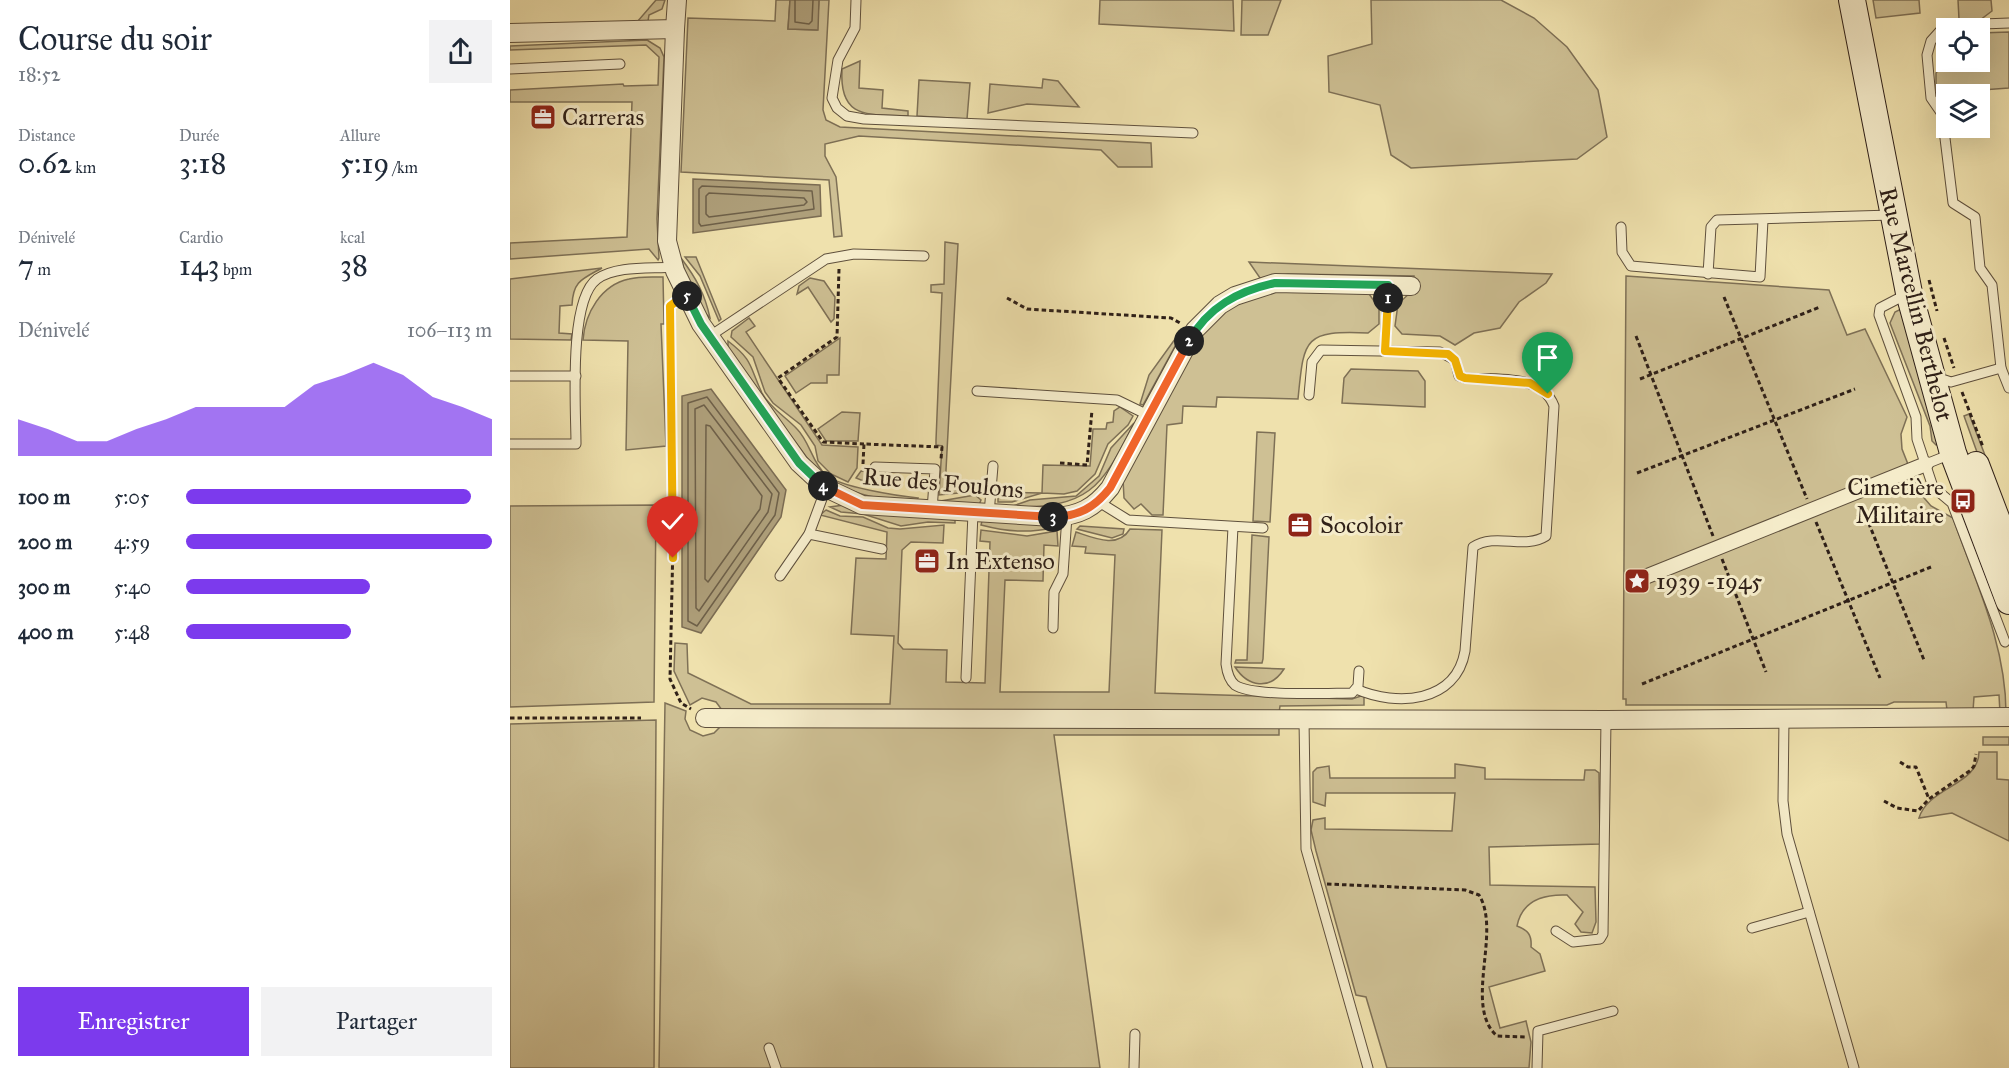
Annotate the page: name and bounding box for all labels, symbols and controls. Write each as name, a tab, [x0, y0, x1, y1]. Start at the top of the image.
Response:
map controls	[1936, 18, 1990, 138]
button: locate	[1936, 18, 1990, 72]
text: Course du soir	[18, 19, 212, 59]
button: share	[429, 20, 492, 83]
text: 18:52	[18, 62, 61, 86]
button: layers	[1936, 84, 1990, 138]
office icon: Carreras	[528, 102, 558, 132]
place label: Carreras	[562, 102, 644, 132]
text: Distance	[18, 126, 75, 145]
text: Durée	[179, 126, 219, 145]
text: Allure	[340, 126, 380, 145]
text: 0.62	[18, 145, 72, 181]
text: 3:18	[179, 145, 226, 181]
text: 5:19	[340, 145, 389, 181]
text: km	[72, 158, 96, 177]
text: /km	[389, 158, 418, 177]
street label: Rue Marcellin Berthelot	[1872, 184, 1960, 425]
text: Dénivelé	[18, 228, 75, 247]
text: Cardio	[179, 228, 223, 247]
text: kcal	[340, 228, 365, 247]
text: 7	[18, 247, 34, 283]
text: 143	[179, 247, 220, 283]
text: 38	[340, 247, 368, 283]
text: m	[34, 260, 51, 279]
text: bpm	[220, 260, 252, 279]
pin: 5	[672, 281, 702, 311]
pin: 1	[1373, 283, 1403, 313]
text: 5	[683, 286, 691, 305]
text: 1	[1385, 288, 1391, 307]
text: Dénivelé	[18, 318, 90, 342]
text: 106–113 m	[407, 318, 492, 342]
pin: 2	[1174, 326, 1204, 356]
text: 2	[1185, 331, 1193, 350]
pin	[1522, 332, 1573, 394]
icon: arrive	[1531, 341, 1564, 374]
street label: Rue des Foulons	[861, 461, 1025, 505]
pin: 4	[808, 471, 838, 501]
place label: Cimetière Militaire	[1847, 472, 1944, 530]
text: 4	[819, 476, 827, 495]
text: 100 m	[18, 485, 70, 509]
text: 5:05	[114, 485, 149, 509]
bus stop icon: Cimetière Militaire	[1948, 486, 1978, 516]
pin	[647, 496, 698, 558]
pin: 3	[1038, 502, 1068, 532]
icon: check	[656, 505, 689, 538]
text: 3	[1050, 507, 1056, 526]
office icon: Socoloir	[1285, 510, 1315, 540]
place label: Socoloir	[1320, 510, 1403, 540]
text: 200 m	[18, 530, 72, 554]
text: 4:59	[114, 530, 150, 554]
office icon: In Extenso	[912, 546, 942, 576]
place label: In Extenso	[946, 546, 1055, 576]
place icon: 1939 -1945	[1622, 566, 1652, 596]
place label: 1939 -1945	[1656, 566, 1762, 596]
text: 300 m	[18, 575, 70, 599]
text: 5:40	[114, 575, 151, 599]
text: 400 m	[18, 620, 74, 644]
text: 5:48	[114, 620, 150, 644]
button: Enregistrer	[18, 987, 249, 1056]
button: Partager	[261, 987, 492, 1056]

